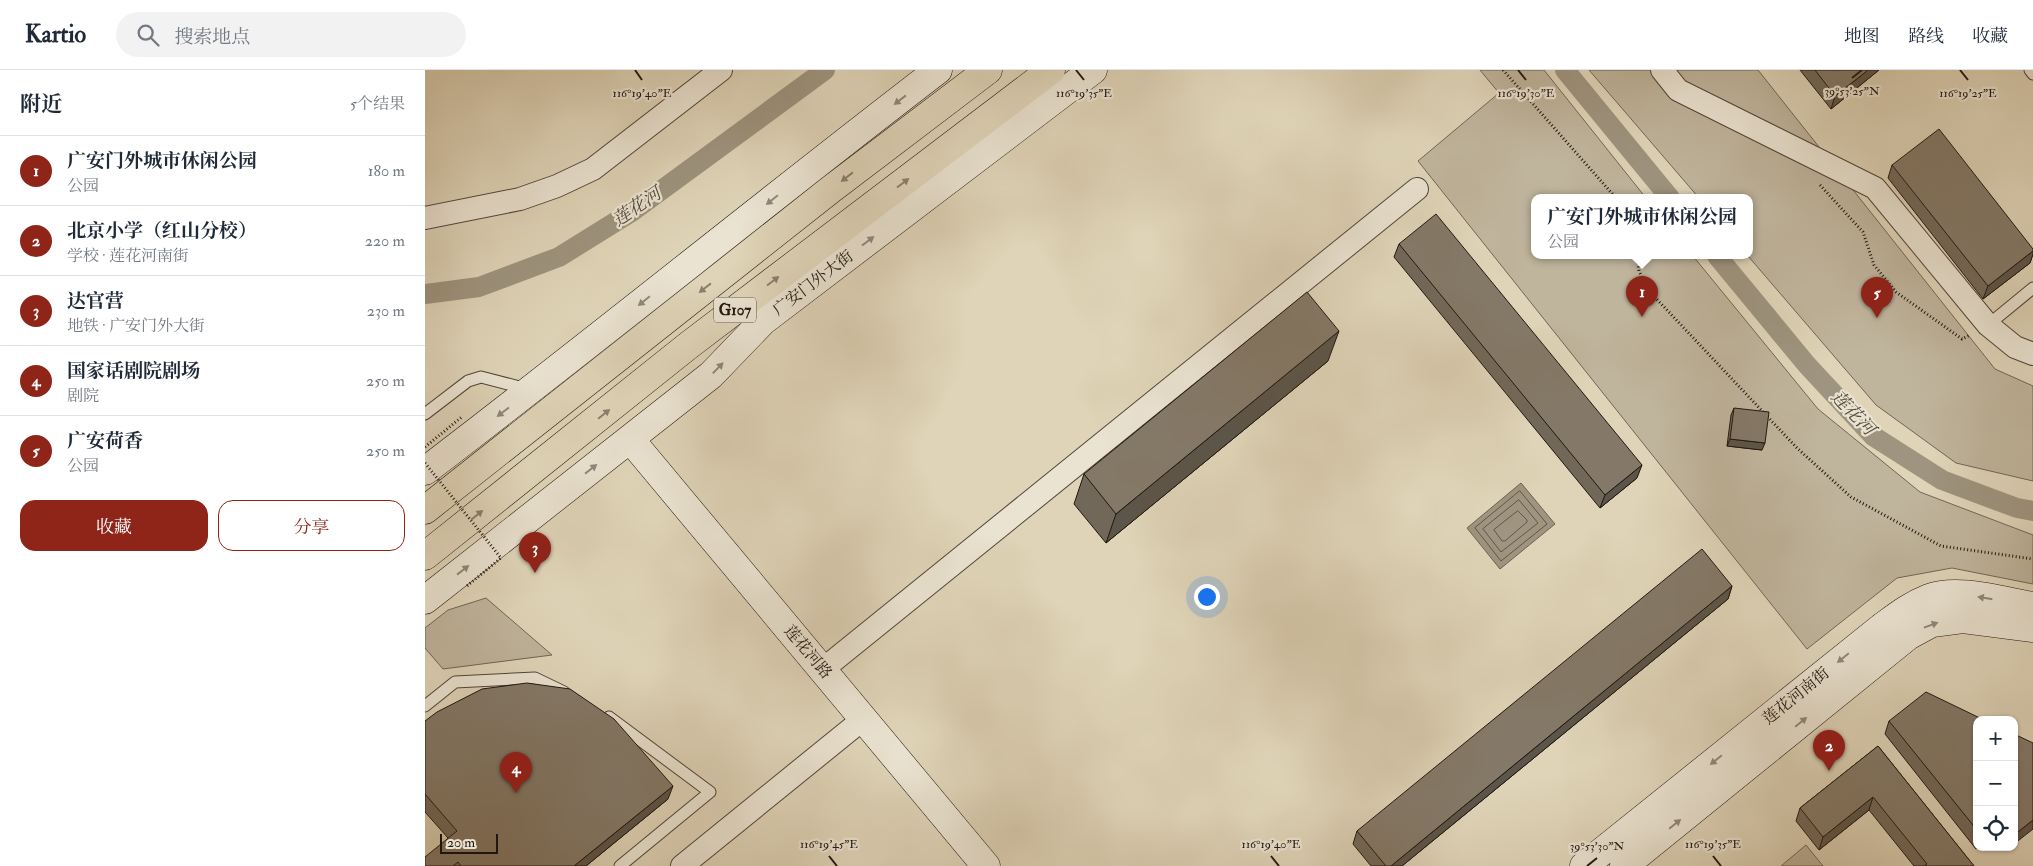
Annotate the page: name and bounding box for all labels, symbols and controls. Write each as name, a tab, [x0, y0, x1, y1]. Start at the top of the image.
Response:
search box	[116, 12, 466, 57]
text: Kartio	[25, 19, 86, 50]
icon: search	[134, 21, 162, 49]
text: 搜索地点	[174, 25, 250, 49]
text: 地图	[1844, 25, 1880, 48]
text: 路线	[1908, 25, 1944, 48]
text: 收藏	[1972, 25, 2008, 48]
text: 39°53'25"N	[1824, 84, 1880, 99]
text: 116°19'40"E	[613, 86, 672, 101]
text: 116°19'35"E	[1056, 86, 1112, 101]
text: 116°19'30"E	[1498, 86, 1555, 101]
text: 116°19'25"E	[1939, 86, 1997, 101]
text: 附近	[20, 91, 62, 118]
text: 5个结果	[350, 94, 405, 114]
one-way arrow	[894, 94, 907, 105]
text: 广安门外城市休闲公园	[67, 149, 257, 173]
text: 1	[33, 161, 39, 181]
text: 180 m	[368, 161, 405, 181]
one-way arrow	[840, 172, 854, 182]
text: 公园	[67, 176, 99, 196]
one-way arrow	[896, 177, 909, 188]
water label: 莲花河	[608, 181, 668, 232]
one-way arrow	[765, 194, 778, 205]
popup	[1531, 194, 1753, 259]
text: 广安门外城市休闲公园	[1547, 205, 1737, 229]
text: 北京小学（红山分校）	[67, 219, 257, 243]
text: 2	[32, 231, 40, 251]
text: 220 m	[365, 231, 405, 251]
text: 公园	[1547, 232, 1579, 252]
one-way arrow	[861, 235, 874, 246]
text: 学校 · 莲花河南街	[67, 246, 189, 266]
street label: 广安门外大街	[769, 246, 857, 320]
one-way arrow	[766, 276, 780, 286]
pin: 1	[1626, 276, 1658, 317]
pin: 5	[1861, 277, 1893, 318]
one-way arrow	[699, 283, 712, 294]
text: 达官营	[67, 289, 124, 313]
one-way arrow	[638, 295, 651, 306]
road number: G107	[714, 298, 756, 322]
text: 3	[33, 301, 39, 321]
text: 230 m	[367, 301, 405, 321]
text: 地铁 · 广安门外大街	[67, 316, 205, 336]
text: 国家话剧院剧场	[67, 359, 200, 383]
one-way arrow	[712, 362, 724, 374]
text: 4	[32, 371, 40, 391]
text: 250 m	[366, 371, 405, 391]
text: 剧院	[67, 386, 99, 406]
water label: 莲花河	[1826, 386, 1882, 443]
one-way arrow	[497, 406, 510, 417]
one-way arrow	[597, 408, 610, 419]
text: 广安荷香	[67, 429, 143, 453]
text: 5	[32, 441, 40, 461]
text: 250 m	[366, 441, 405, 461]
text: 公园	[67, 456, 99, 476]
one-way arrow	[584, 464, 597, 475]
button: 收藏	[20, 500, 208, 551]
button: 分享	[218, 500, 405, 551]
one-way arrow	[470, 509, 483, 520]
pin: 3	[519, 532, 551, 573]
one-way arrow	[456, 564, 469, 575]
your location	[1194, 584, 1220, 610]
one-way arrow	[1977, 593, 1993, 601]
street label: 莲花河路	[780, 621, 836, 683]
one-way arrow	[1924, 621, 1939, 629]
one-way arrow	[1837, 653, 1850, 664]
street label: 莲花河南街	[1759, 663, 1833, 729]
one-way arrow	[1794, 716, 1807, 727]
map controls	[1973, 716, 2018, 851]
button: +	[1973, 716, 2018, 761]
pin: 2	[1813, 730, 1845, 771]
pin: 4	[500, 752, 532, 793]
one-way arrow	[1710, 754, 1723, 765]
button: −	[1973, 761, 2018, 806]
button: locate	[1973, 806, 2018, 851]
one-way arrow	[1668, 819, 1681, 830]
scale bar	[440, 831, 497, 854]
text: 20 m	[447, 834, 475, 851]
text: 116°19'45"E	[800, 837, 858, 852]
text: 116°19'40"E	[1242, 837, 1301, 852]
text: 116°19'35"E	[1685, 837, 1741, 852]
text: 39°53'30"N	[1570, 839, 1625, 854]

